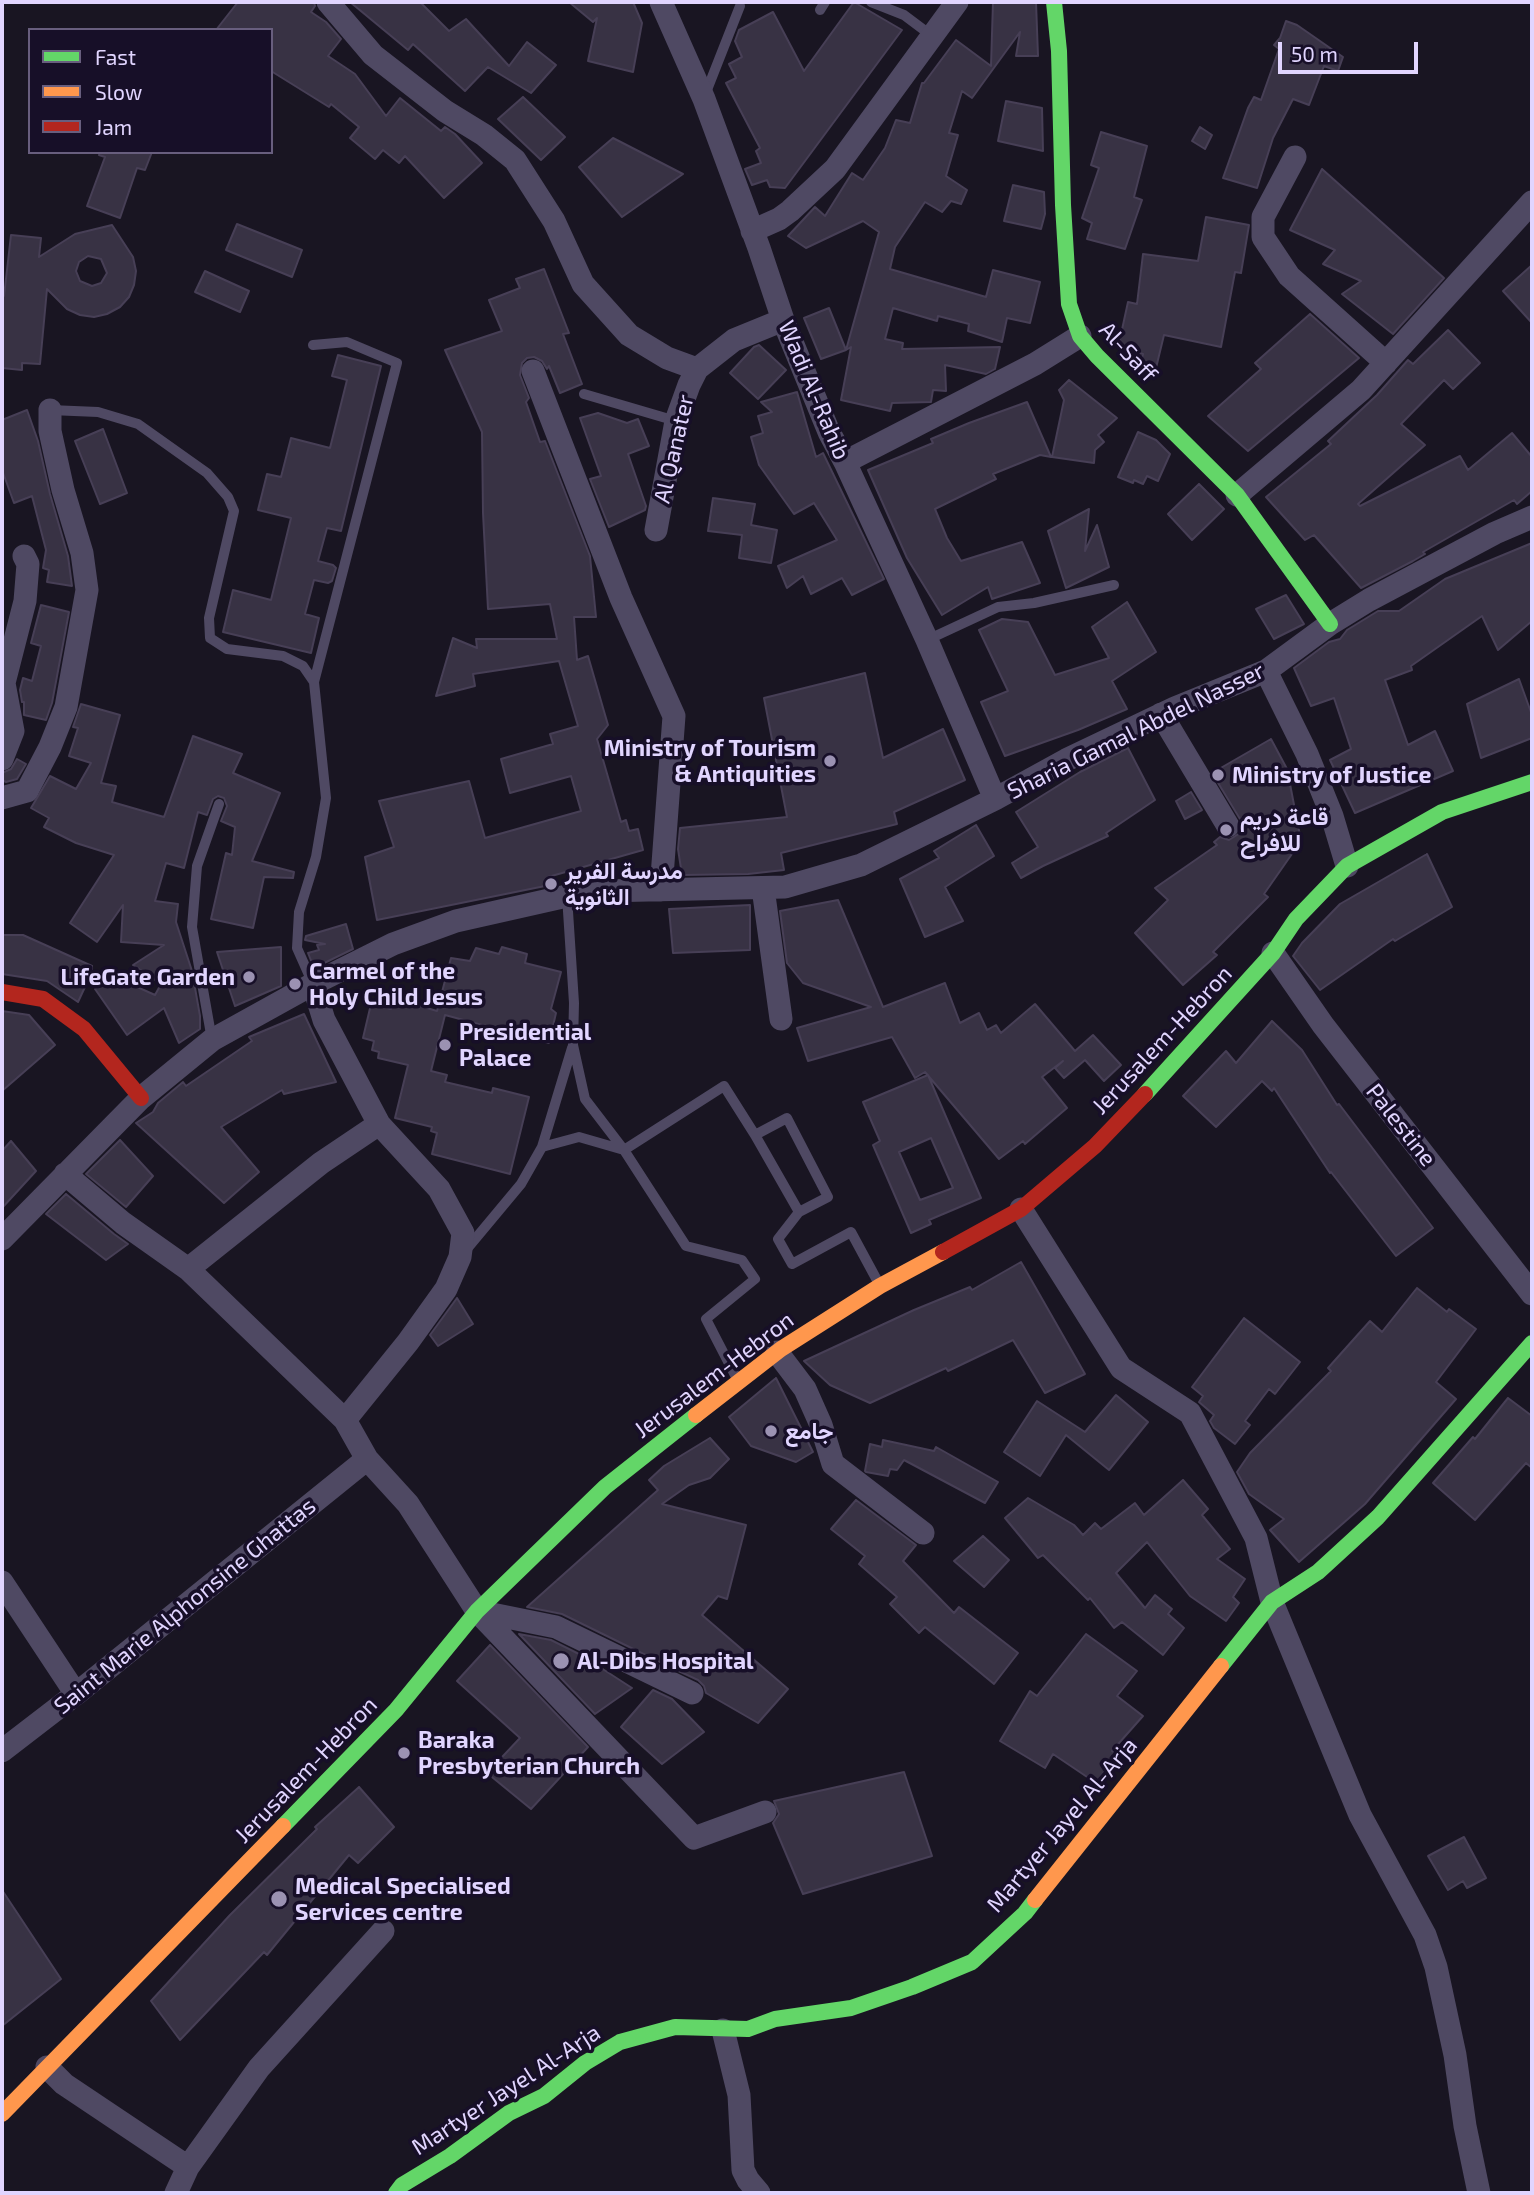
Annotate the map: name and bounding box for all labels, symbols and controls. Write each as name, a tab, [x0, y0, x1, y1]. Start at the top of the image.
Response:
legend	[28, 28, 273, 154]
scale bar	[1282, 28, 1422, 72]
text: 50 m	[1291, 41, 1338, 66]
text: Fast	[95, 44, 136, 69]
text: Slow	[95, 79, 142, 104]
text: Jam	[95, 114, 132, 139]
street label: Wadi Al-Rahib	[772, 316, 856, 464]
street label: Al-Saff	[1093, 316, 1163, 388]
street label: Al Qanater	[648, 392, 700, 506]
street label: Sharia Gamal Abdel Nasser	[1003, 657, 1269, 805]
place label: Ministry of Tourism & Antiquities	[604, 734, 816, 788]
marker: Ministry of Tourism & Antiquities	[822, 753, 838, 769]
place label: Ministry of Justice	[1232, 761, 1432, 789]
marker: Ministry of Justice	[1210, 767, 1226, 783]
place label: قاعة دريم للافراح	[1240, 803, 1328, 857]
marker: قاعة دريم للافراح	[1218, 822, 1234, 838]
place label: مدرسة الفرير الثانوية	[565, 857, 683, 911]
marker: مدرسة الفرير الثانوية	[543, 876, 559, 892]
place label: Carmel of the Holy Child Jesus	[309, 957, 483, 1011]
street label: Jerusalem-Hebron	[1086, 960, 1238, 1120]
place label: LifeGate Garden	[61, 963, 235, 991]
marker: LifeGate Garden	[241, 969, 257, 985]
marker: Carmel of the Holy Child Jesus	[287, 976, 303, 992]
place label: Presidential Palace	[459, 1018, 591, 1072]
marker: Presidential Palace	[437, 1037, 453, 1053]
street label: Palestine	[1360, 1078, 1442, 1172]
street label: Jerusalem-Hebron	[629, 1306, 799, 1444]
place label: جامع	[785, 1417, 833, 1445]
marker: جامع	[763, 1423, 779, 1439]
street label: Saint Marie Alphonsine Ghattas	[49, 1492, 321, 1720]
place label: Al-Dibs Hospital	[577, 1647, 754, 1675]
marker: Al-Dibs Hospital	[551, 1651, 571, 1671]
street label: Jerusalem-Hebron	[229, 1691, 383, 1849]
place label: Baraka Presbyterian Church	[418, 1726, 640, 1780]
street label: Martyer Jayel Al-Arja	[981, 1732, 1143, 1918]
marker: Baraka Presbyterian Church	[396, 1745, 412, 1761]
place label: Medical Specialised Services centre	[295, 1872, 511, 1926]
marker: Medical Specialised Services centre	[269, 1889, 289, 1909]
street label: Martyer Jayel Al-Arja	[407, 2019, 605, 2161]

